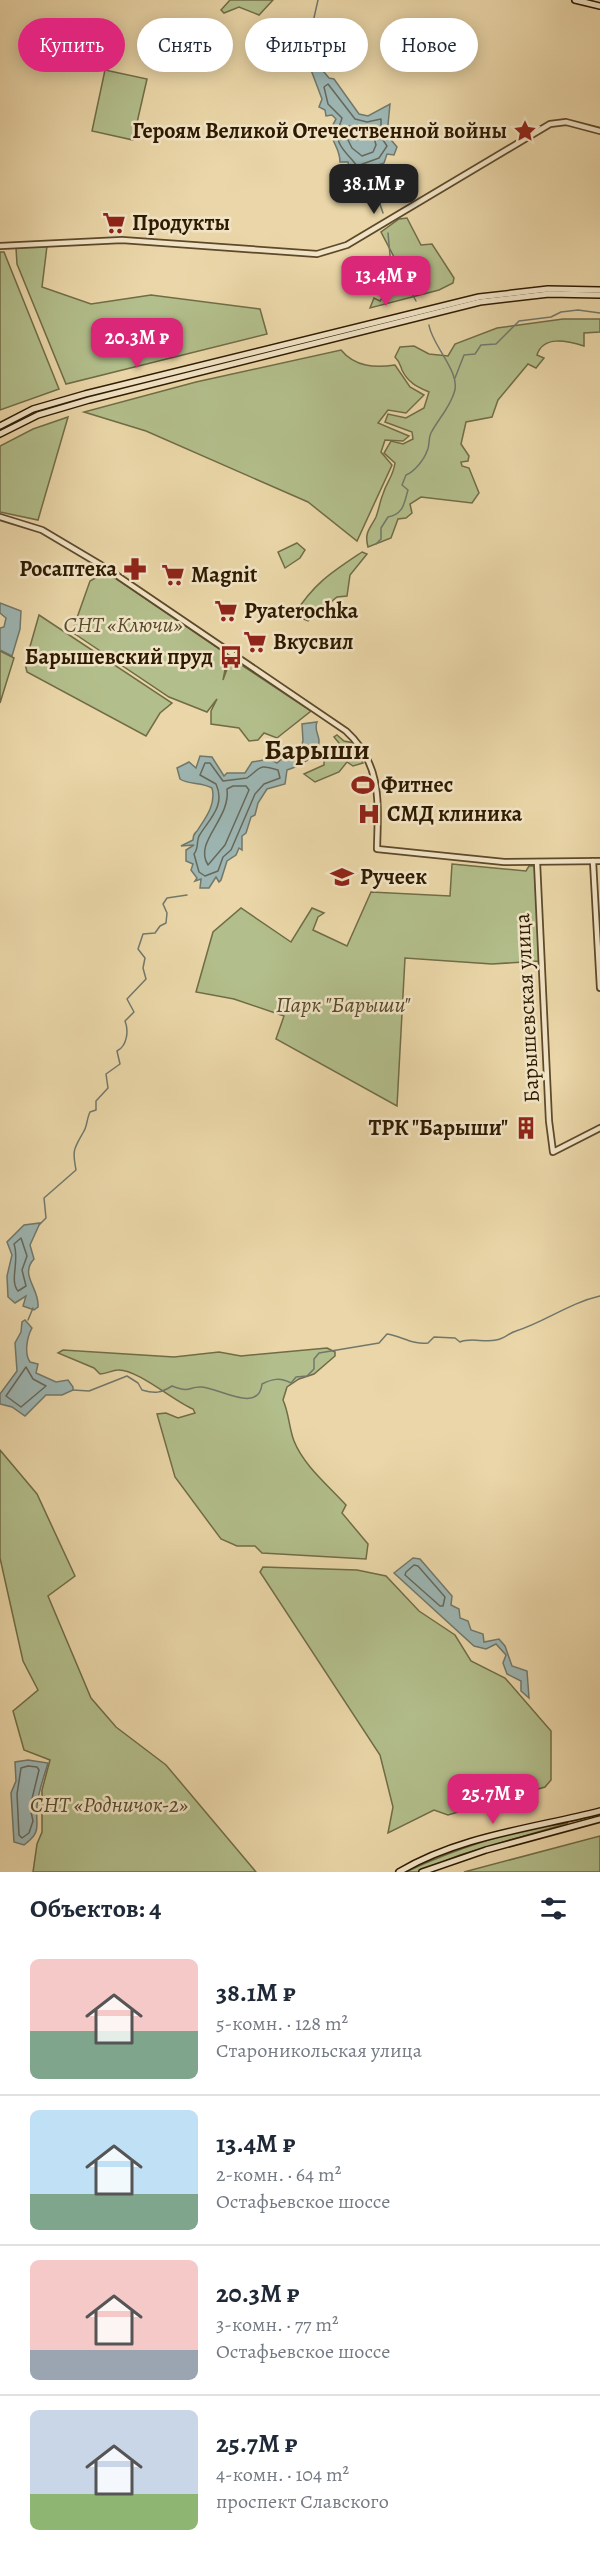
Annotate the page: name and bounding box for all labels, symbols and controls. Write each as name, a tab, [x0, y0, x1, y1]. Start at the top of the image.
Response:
chip: Купить	[18, 18, 125, 72]
chip: Снять	[137, 18, 233, 72]
chip: Фильтры	[245, 18, 368, 72]
chip: Новое	[380, 18, 478, 72]
place label: Героям Великой Отечественной войны	[132, 116, 507, 146]
place icon: Героям Великой Отечественной войны	[512, 118, 538, 144]
pin: 38.1M ₽	[319, 164, 429, 215]
text: 38.1M ₽	[343, 170, 405, 197]
place label: Продукты	[132, 208, 230, 238]
supermarket icon: Продукты	[101, 210, 127, 236]
pin: 13.4M ₽	[331, 256, 441, 307]
text: 13.4M ₽	[355, 262, 417, 289]
pin: 20.3M ₽	[82, 318, 192, 369]
text: 20.3M ₽	[105, 324, 169, 351]
place label: Росаптека	[19, 554, 118, 584]
pharmacy icon: Росаптека	[122, 556, 148, 582]
place label: Magnit	[191, 560, 258, 590]
supermarket icon: Magnit	[160, 562, 186, 588]
place label: Pyaterochka	[244, 596, 359, 626]
supermarket icon: Pyaterochka	[213, 598, 239, 624]
park label: СНТ «Ключи»	[63, 610, 183, 640]
place label: Вкусвил	[273, 627, 354, 657]
supermarket icon: Вкусвил	[242, 629, 268, 655]
place label: Барышевский пруд	[25, 642, 213, 672]
bus stop icon: Барышевский пруд	[218, 644, 244, 670]
district label: Барыши	[264, 731, 370, 769]
place label: Фитнес	[381, 770, 453, 800]
sports icon: Фитнес	[350, 772, 376, 798]
place label: СМД клиника	[387, 799, 523, 829]
hospital icon: СМД клиника	[356, 801, 382, 827]
place label: Ручеек	[360, 862, 427, 892]
school or university icon: Ручеек	[329, 864, 355, 890]
street label: Барышевская улица	[507, 912, 547, 1104]
park label: Парк "Барыши"	[276, 990, 411, 1020]
place label: ТРК "Барыши"	[369, 1113, 508, 1143]
building icon: ТРК "Барыши"	[513, 1115, 539, 1141]
pin: 25.7M ₽	[438, 1774, 548, 1825]
text: 25.7M ₽	[462, 1780, 524, 1807]
park label: СНТ «Родничок-2»	[30, 1790, 188, 1820]
text: Объектов: 4	[30, 1891, 162, 1926]
icon: filters	[537, 1892, 570, 1925]
text: 38.1M ₽	[216, 1975, 296, 2010]
icon: home	[78, 1983, 150, 2055]
text: 5-комн. · 128 m²	[216, 2010, 348, 2037]
text: Староникольская улица	[216, 2037, 422, 2064]
text: 13.4M ₽	[216, 2126, 295, 2161]
icon: home	[78, 2134, 150, 2206]
text: 2-комн. · 64 m²	[216, 2161, 341, 2188]
text: Остафьевское шоссе	[216, 2188, 390, 2215]
text: 20.3M ₽	[216, 2276, 300, 2311]
icon: home	[78, 2284, 150, 2356]
text: 3-комн. · 77 m²	[216, 2311, 339, 2338]
text: Остафьевское шоссе	[216, 2338, 390, 2365]
text: 25.7M ₽	[216, 2426, 298, 2461]
icon: home	[78, 2434, 150, 2506]
text: 4-комн. · 104 m²	[216, 2461, 349, 2488]
text: проспект Славского	[216, 2488, 389, 2515]

